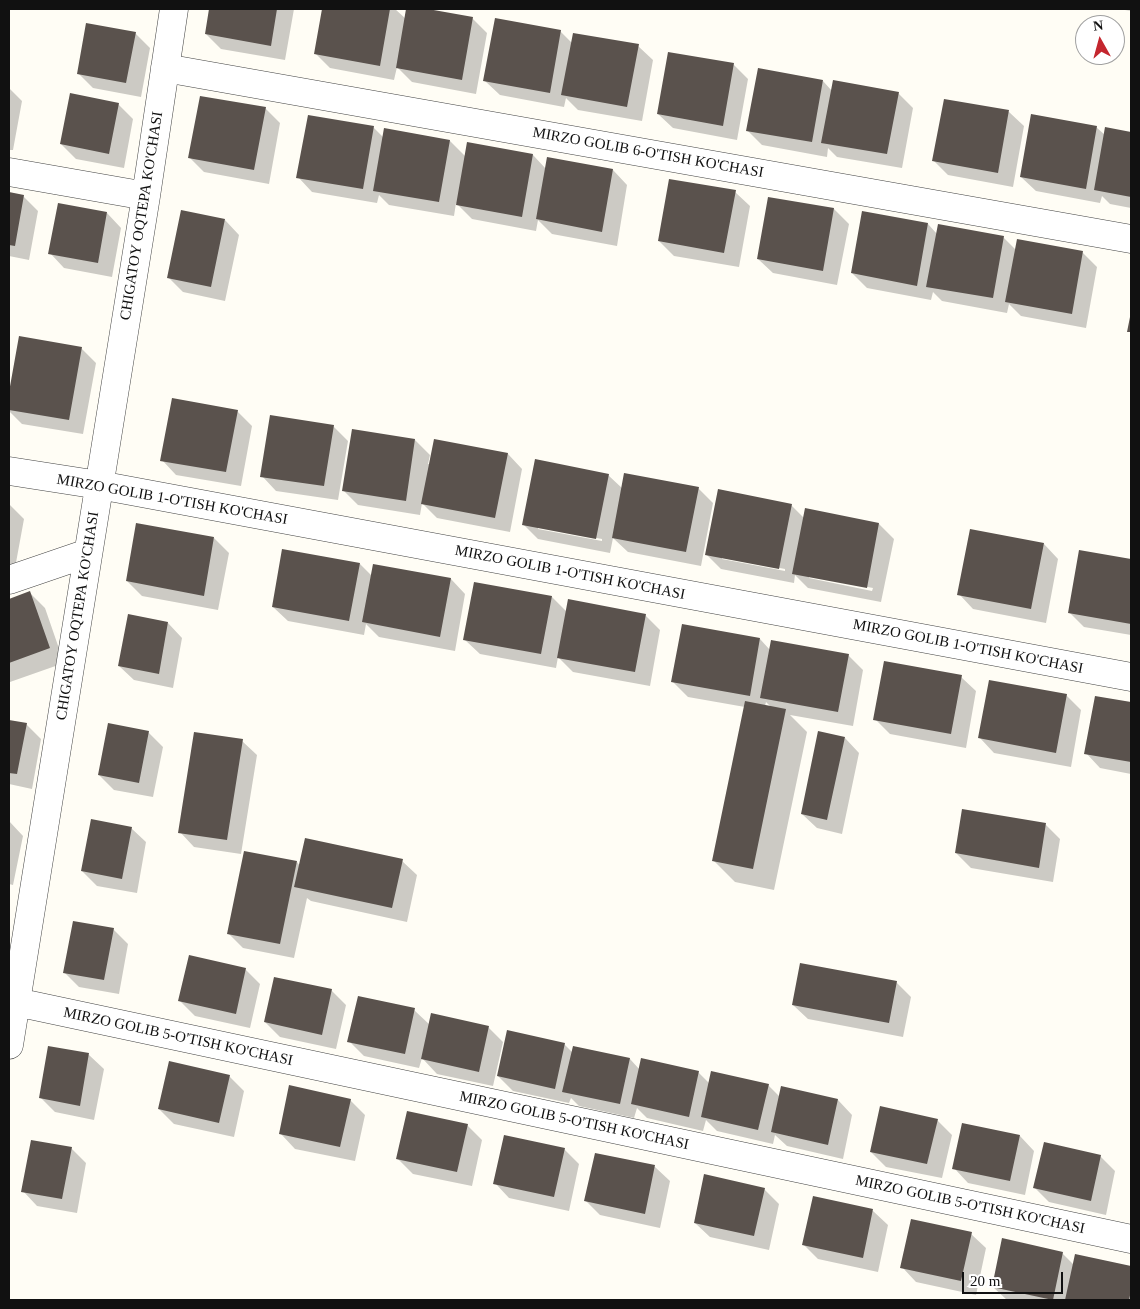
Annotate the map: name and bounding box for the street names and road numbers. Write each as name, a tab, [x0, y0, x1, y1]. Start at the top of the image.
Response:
street label: CHIGATOY OQTEPA KO'CHASI	[117, 110, 167, 322]
street label: MIRZO GOLIB 6-O'TISH KO'CHASI	[531, 124, 765, 182]
street label: MIRZO GOLIB 1-O'TISH KO'CHASI	[55, 471, 289, 529]
street label: CHIGATOY OQTEPA KO'CHASI	[53, 510, 103, 722]
street label: MIRZO GOLIB 1-O'TISH KO'CHASI	[453, 542, 687, 604]
street label: MIRZO GOLIB 1-O'TISH KO'CHASI	[851, 616, 1085, 678]
street label: MIRZO GOLIB 5-O'TISH KO'CHASI	[62, 1004, 294, 1070]
street label: MIRZO GOLIB 5-O'TISH KO'CHASI	[458, 1088, 690, 1154]
street label: MIRZO GOLIB 5-O'TISH KO'CHASI	[854, 1172, 1086, 1238]

